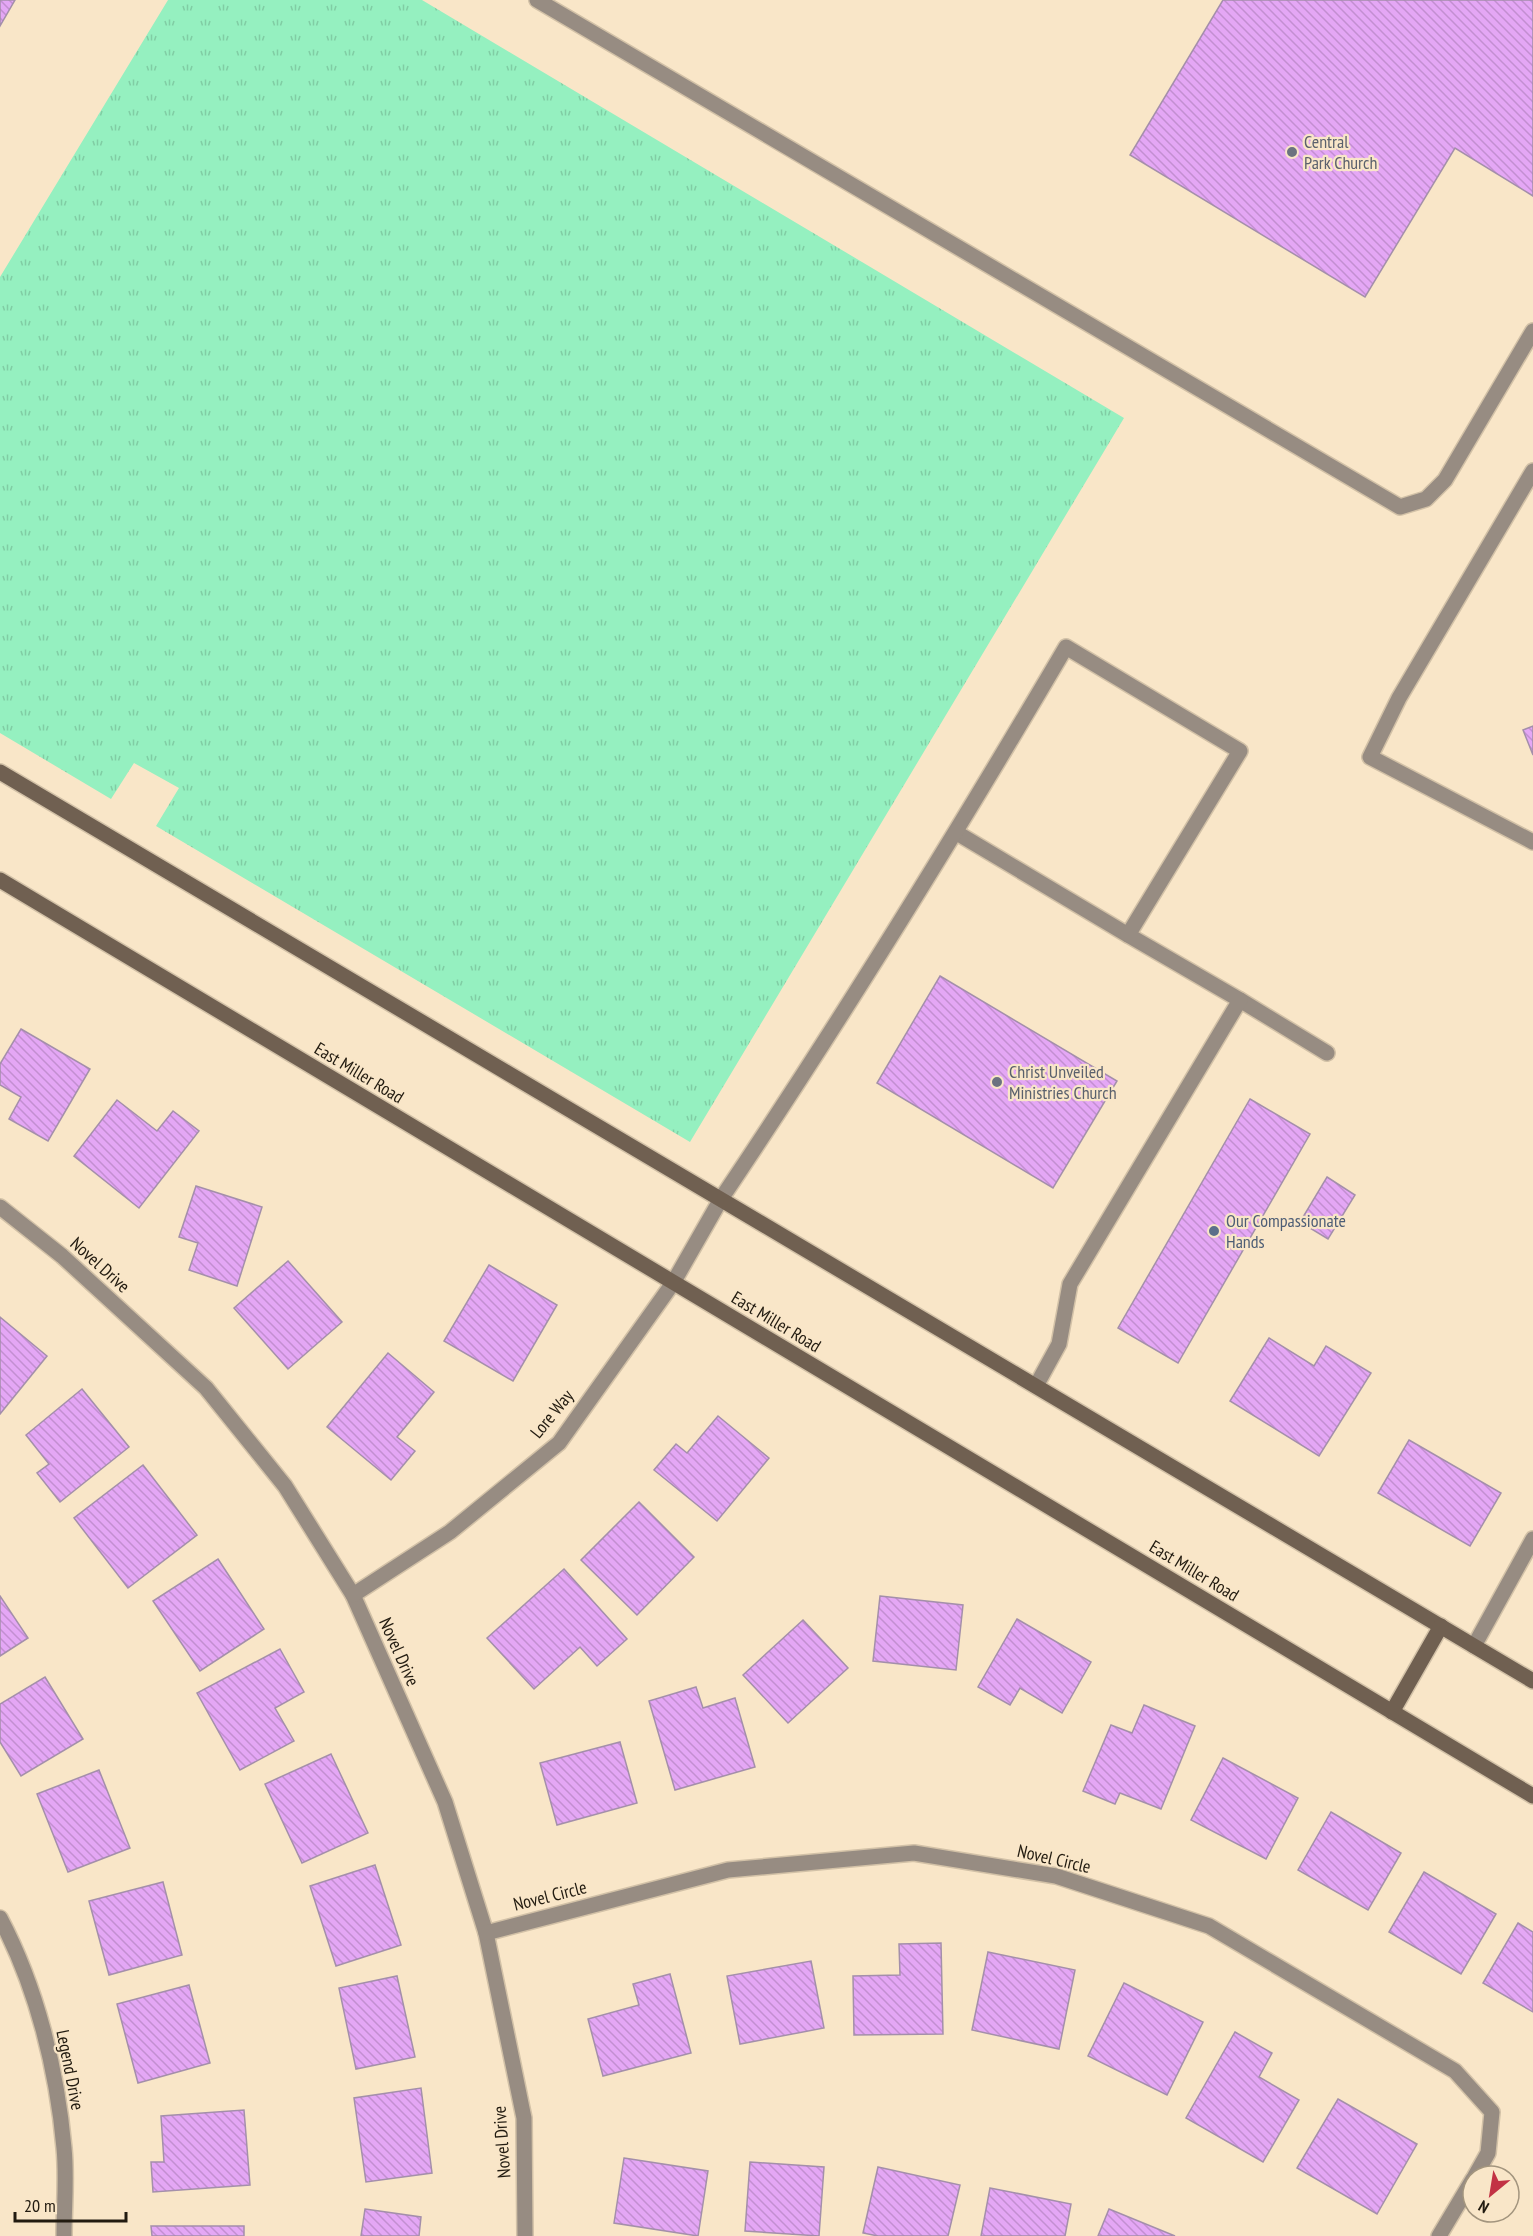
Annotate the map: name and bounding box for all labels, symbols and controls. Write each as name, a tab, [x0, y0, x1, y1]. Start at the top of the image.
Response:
place label: Central Park Church	[1304, 130, 1377, 174]
marker: Central Park Church	[1285, 145, 1299, 159]
street label: East Miller Road	[310, 1037, 408, 1108]
place label: Christ Unveiled Ministries Church	[1009, 1060, 1117, 1104]
marker: Christ Unveiled Ministries Church	[990, 1075, 1004, 1089]
place label: Our Compassionate Hands	[1226, 1209, 1346, 1253]
marker: Our Compassionate Hands	[1207, 1224, 1221, 1238]
street label: Novel Drive	[66, 1232, 135, 1297]
street label: East Miller Road	[727, 1286, 825, 1357]
street label: Lore Way	[525, 1385, 578, 1443]
street label: East Miller Road	[1145, 1535, 1243, 1606]
street label: Novel Drive	[374, 1614, 425, 1690]
street label: Novel Circle	[1015, 1839, 1093, 1878]
street label: Novel Circle	[511, 1875, 589, 1916]
street label: Legend Drive	[51, 2028, 90, 2112]
street label: Novel Drive	[488, 2105, 515, 2179]
north arrow	[1461, 2164, 1521, 2224]
scale bar	[15, 2185, 126, 2223]
text: 20 m	[24, 2194, 56, 2217]
text: N	[1475, 2196, 1492, 2218]

